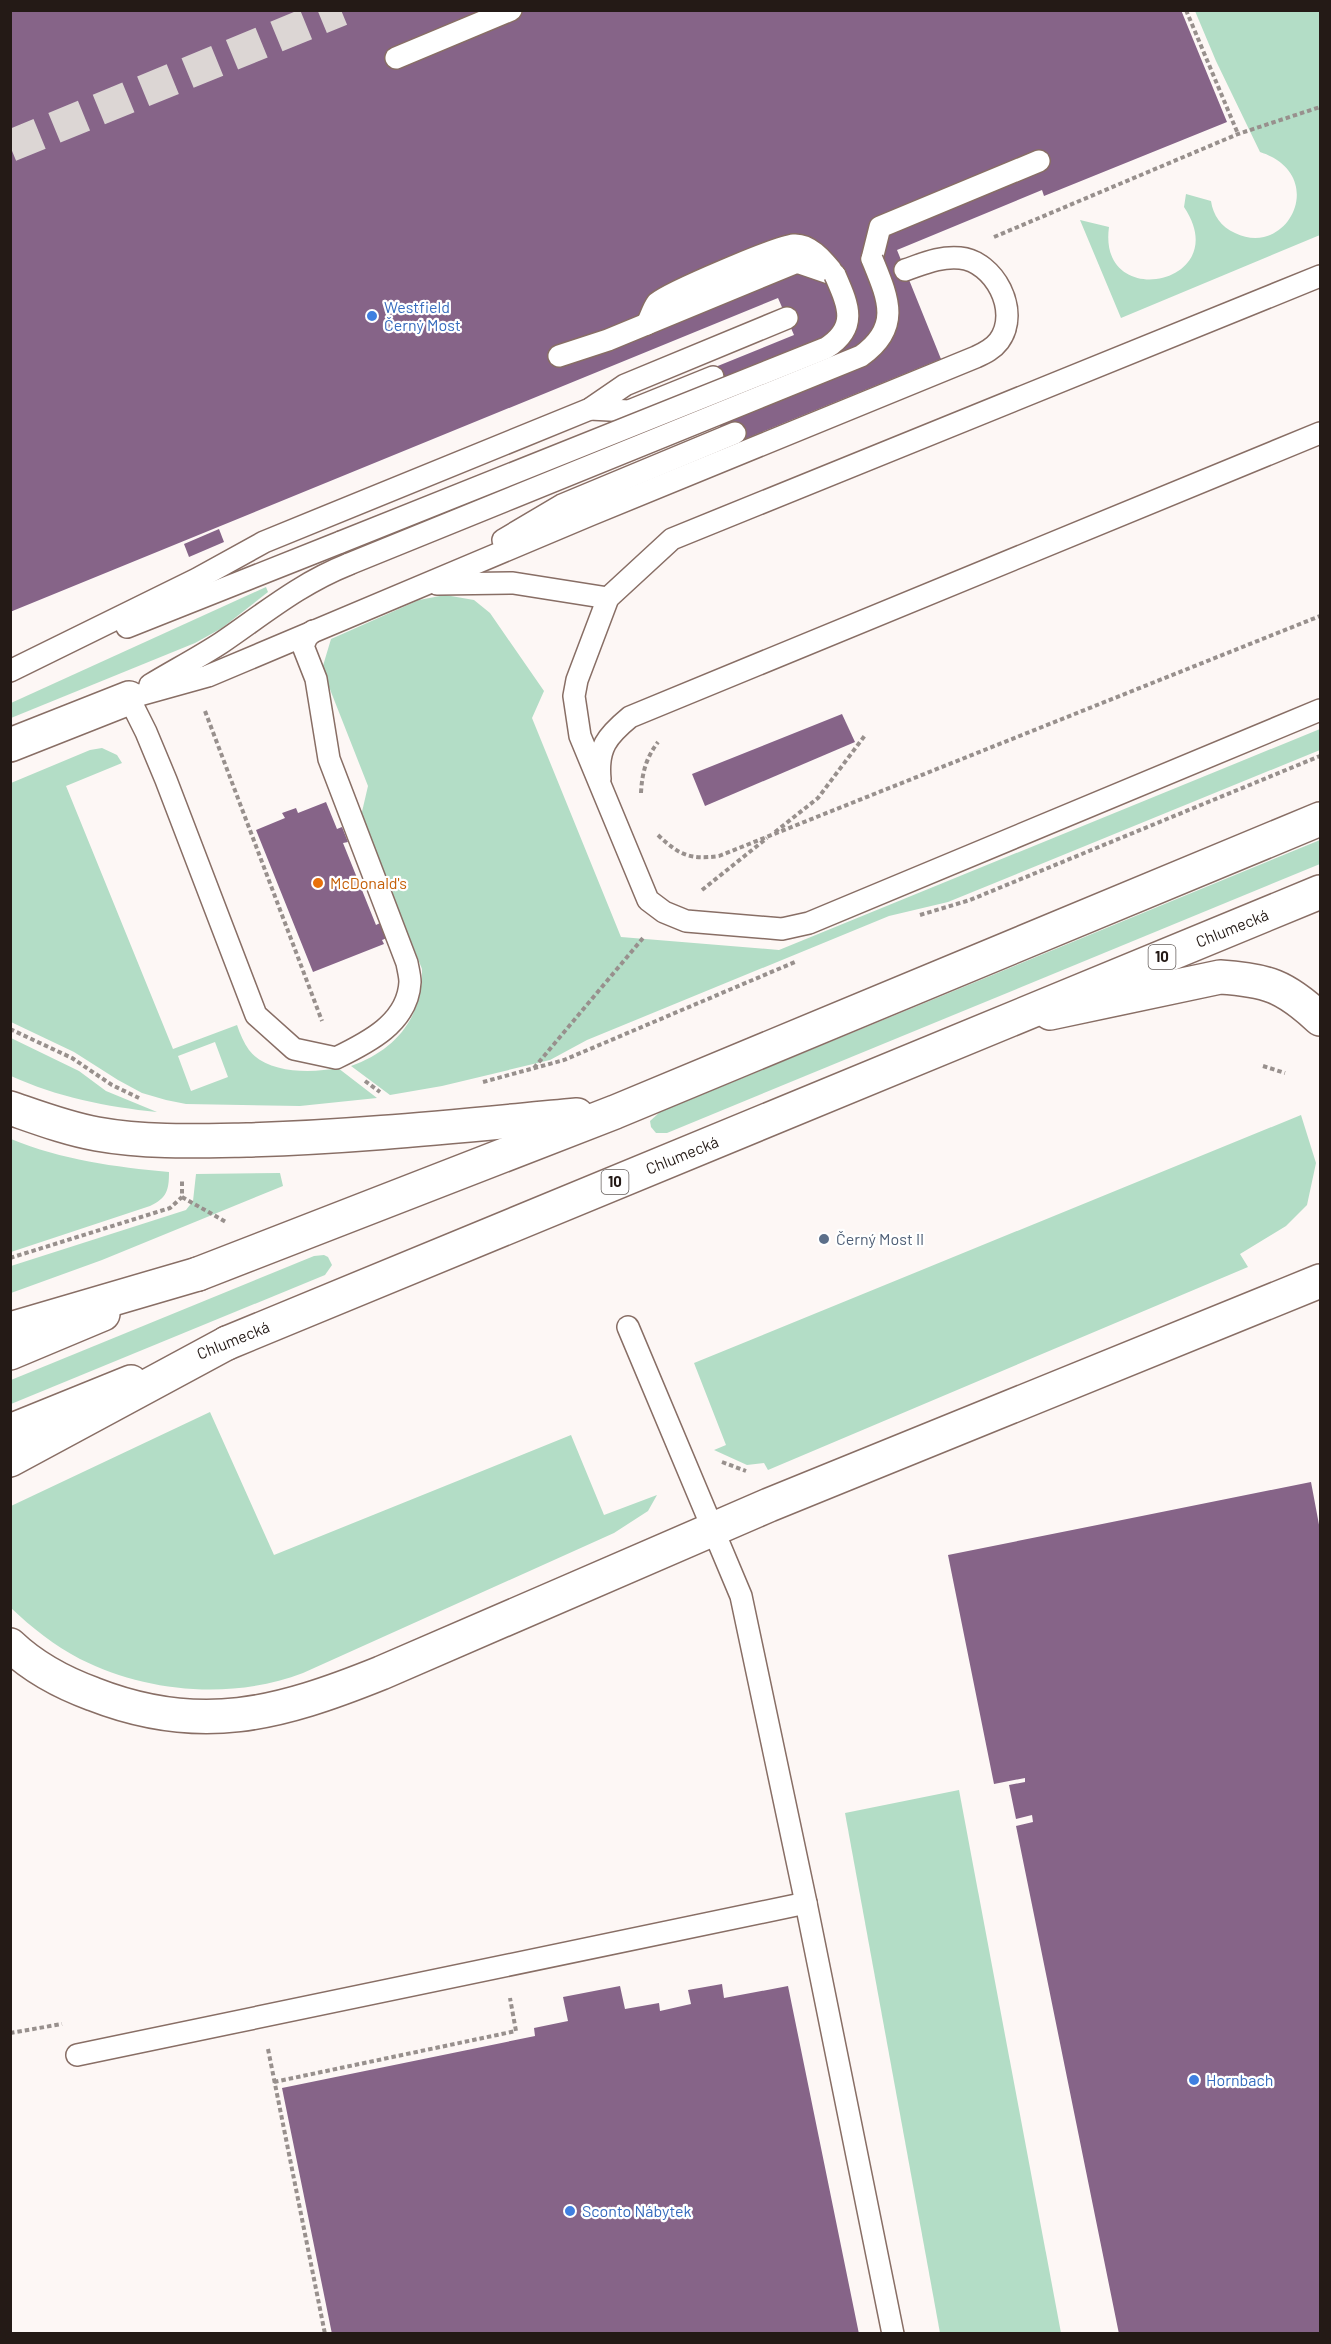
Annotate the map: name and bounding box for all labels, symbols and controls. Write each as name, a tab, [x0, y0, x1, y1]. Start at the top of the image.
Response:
place label: Westfield Černý Most	[384, 297, 461, 334]
marker: Westfield Černý Most	[365, 309, 379, 323]
place label: McDonald's	[330, 873, 407, 892]
marker: McDonald's	[311, 876, 325, 890]
street label: Chlumecká	[1193, 904, 1271, 951]
road number: 10	[1148, 945, 1176, 969]
street label: Chlumecká	[643, 1131, 721, 1178]
road number: 10	[602, 1170, 628, 1194]
place label: Černý Most II	[836, 1229, 924, 1248]
marker: Černý Most II	[817, 1232, 831, 1246]
street label: Chlumecká	[194, 1316, 272, 1363]
place label: Hornbach	[1206, 2070, 1273, 2089]
marker: Hornbach	[1187, 2073, 1201, 2087]
place label: Sconto Nábytek	[582, 2201, 692, 2220]
marker: Sconto Nábytek	[563, 2204, 577, 2218]

